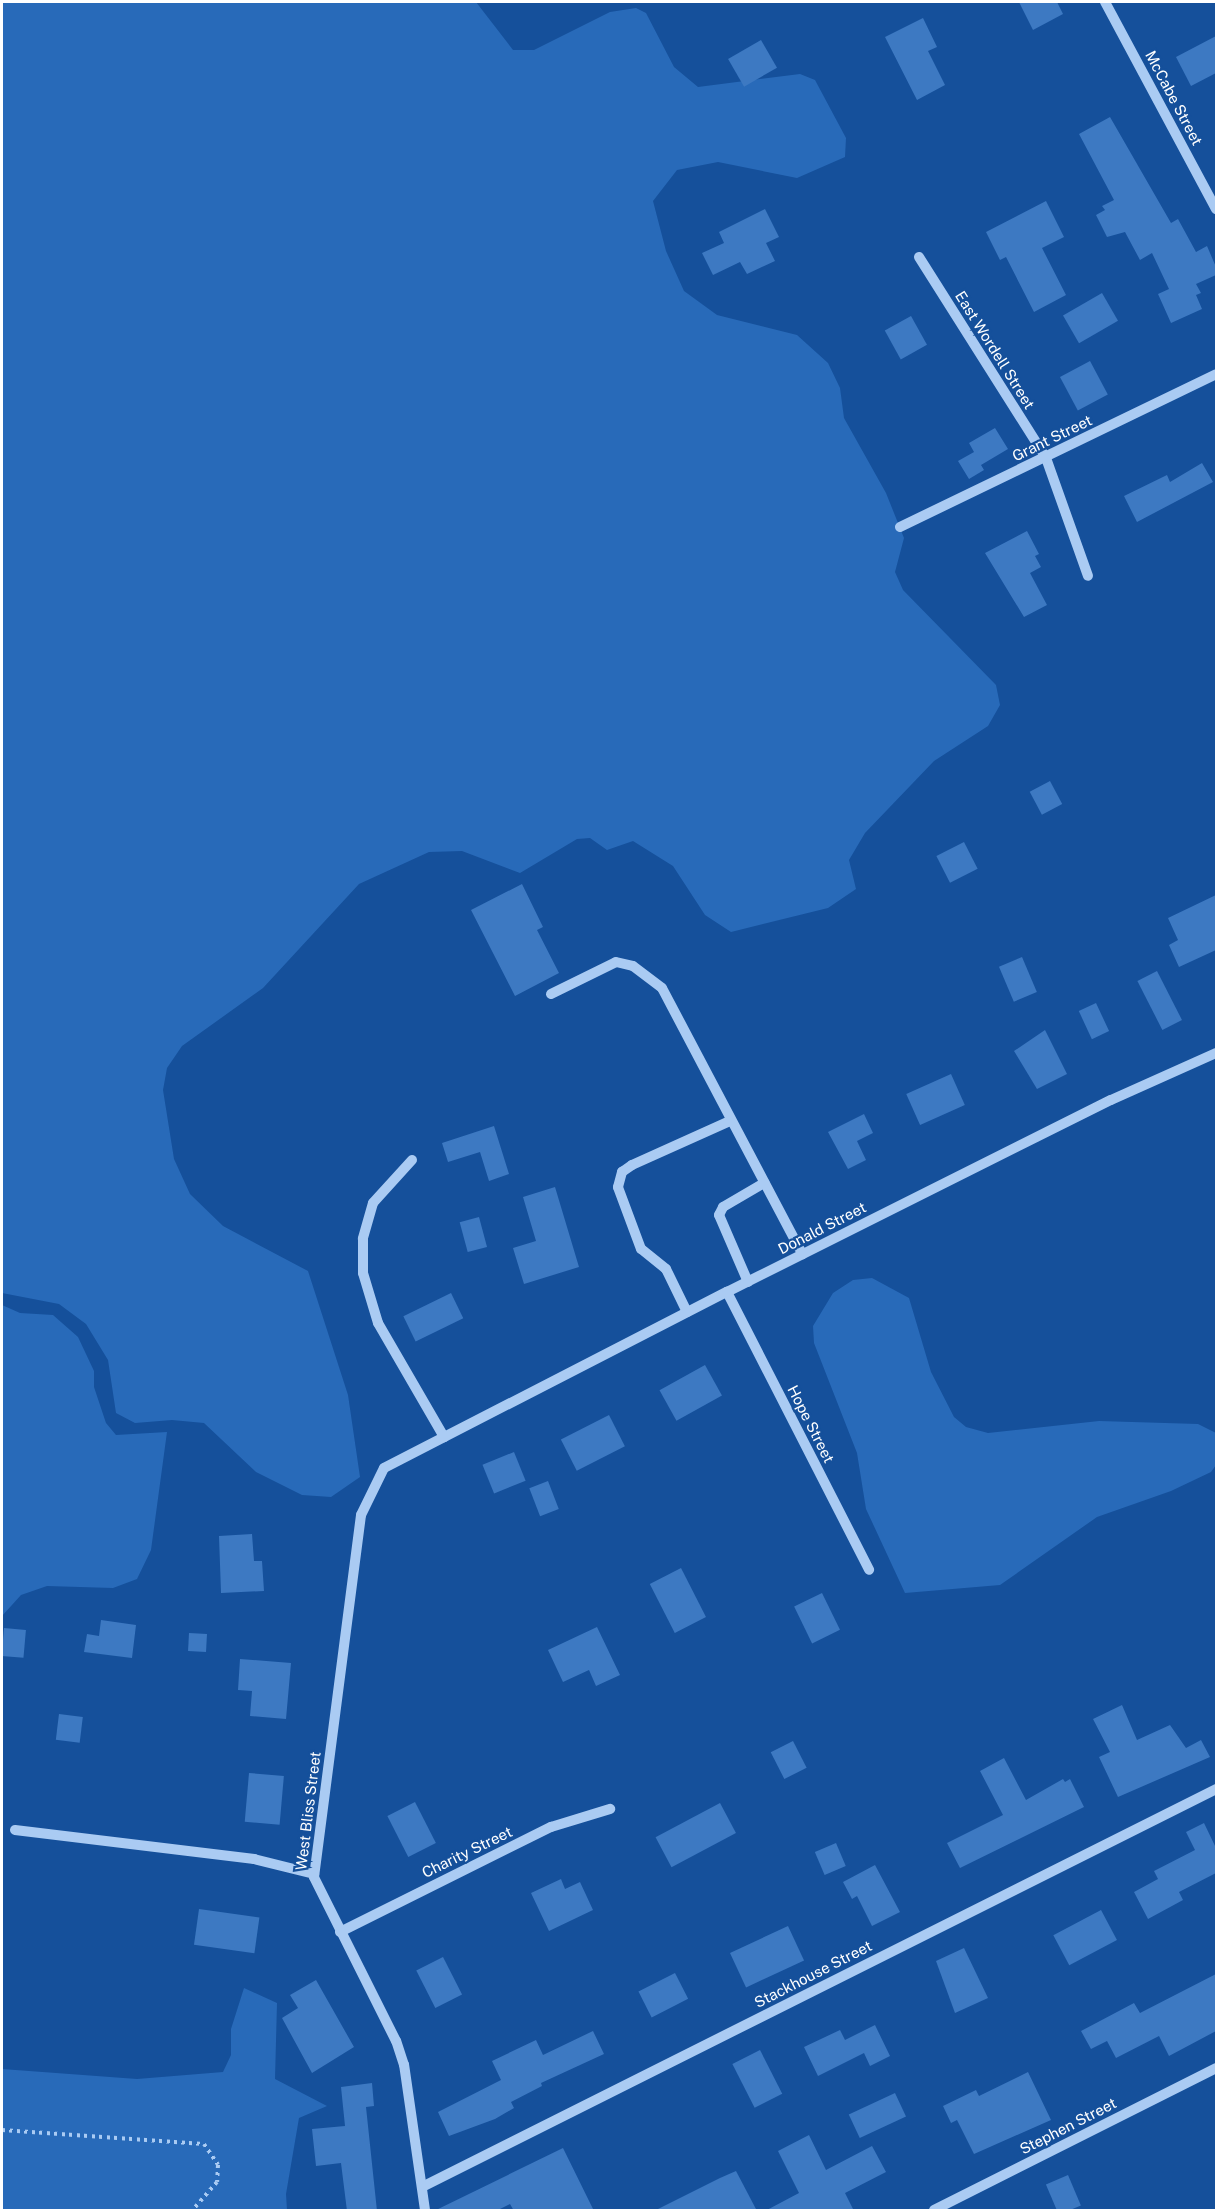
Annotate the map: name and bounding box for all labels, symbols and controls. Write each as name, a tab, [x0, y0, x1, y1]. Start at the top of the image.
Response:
street label: McCabe Street	[1141, 48, 1207, 148]
street label: East Wordell Street	[951, 288, 1039, 412]
street label: Grant Street	[1009, 411, 1095, 465]
street label: Donald Street	[775, 1198, 869, 1258]
street label: Hope Street	[784, 1382, 838, 1466]
street label: West Bliss Street	[292, 1750, 324, 1872]
street label: Charity Street	[419, 1822, 515, 1882]
street label: Stackhouse Street	[751, 1937, 875, 2011]
street label: Stephen Street	[1017, 2094, 1119, 2158]

